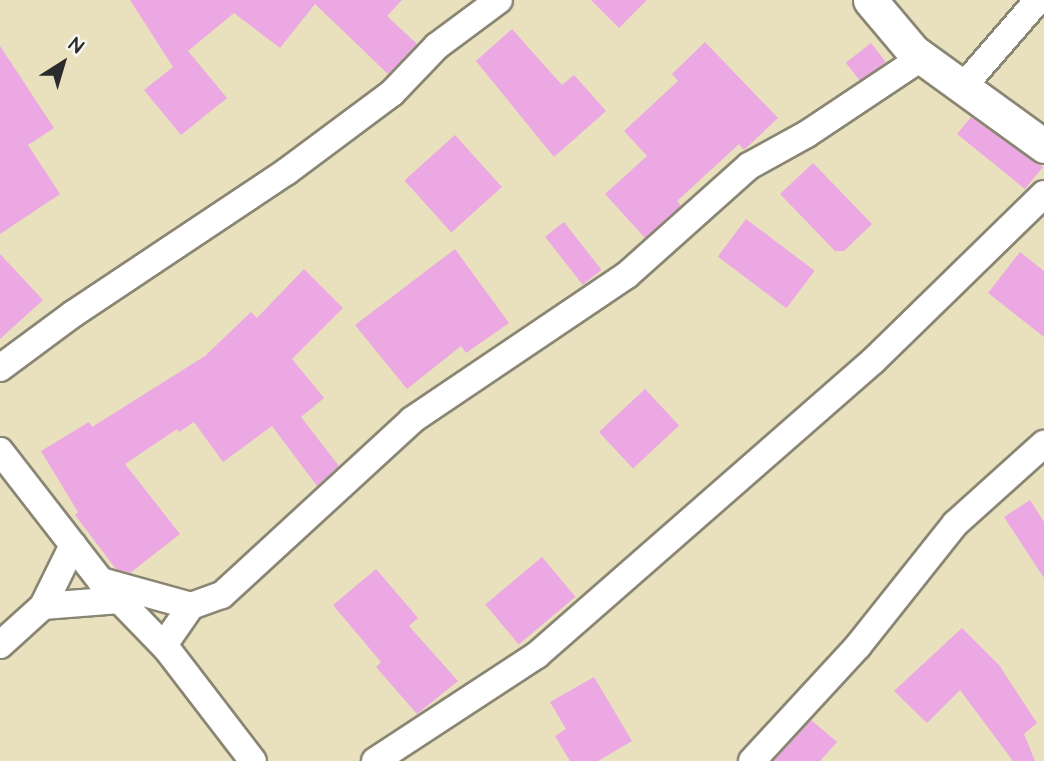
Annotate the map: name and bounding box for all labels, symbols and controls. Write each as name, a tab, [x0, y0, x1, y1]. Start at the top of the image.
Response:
north arrow	[28, 28, 98, 98]
text: N	[63, 31, 89, 60]

